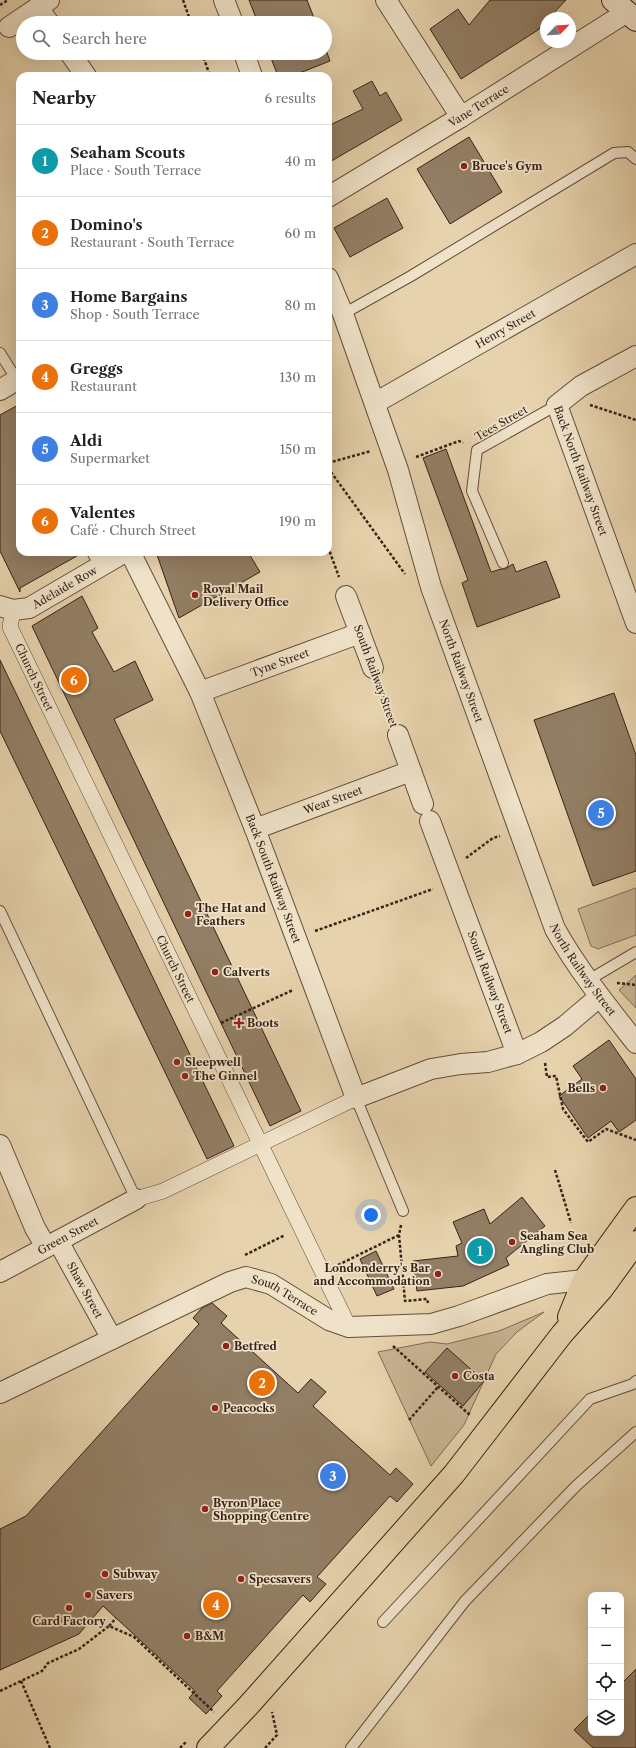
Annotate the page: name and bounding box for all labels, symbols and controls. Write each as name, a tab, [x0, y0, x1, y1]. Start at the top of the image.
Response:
north arrow	[540, 12, 576, 48]
search box	[16, 16, 332, 60]
icon: search	[30, 27, 52, 49]
text: Search here	[62, 29, 147, 48]
street label: Vane Terrace	[445, 82, 511, 131]
text: Nearby	[32, 88, 96, 108]
text: 6 results	[265, 90, 316, 106]
text: Seaham Scouts	[70, 143, 185, 162]
text: 1	[42, 153, 48, 169]
text: 40 m	[285, 153, 316, 169]
place label: Bruce's Gym	[472, 159, 543, 173]
marker: Bruce's Gym	[459, 161, 469, 171]
text: Place · South Terrace	[70, 162, 201, 178]
text: Domino's	[70, 215, 143, 234]
text: 2	[41, 225, 49, 241]
text: 60 m	[285, 225, 316, 241]
text: Restaurant · South Terrace	[70, 234, 235, 250]
text: Home Bargains	[70, 287, 188, 306]
text: 3	[41, 297, 49, 313]
text: 80 m	[284, 297, 316, 313]
text: Shop · South Terrace	[70, 306, 200, 322]
street label: Henry Street	[473, 306, 538, 351]
text: Greggs	[70, 359, 123, 378]
text: 4	[41, 369, 49, 385]
text: 130 m	[280, 369, 316, 385]
text: Restaurant	[70, 378, 137, 394]
street label: Tees Street	[472, 402, 530, 444]
street label: Back North Railway Street	[551, 404, 611, 537]
text: Aldi	[70, 431, 102, 450]
text: 5	[41, 441, 49, 457]
text: 150 m	[280, 441, 316, 457]
text: Supermarket	[70, 450, 150, 466]
text: Valentes	[70, 503, 135, 522]
text: 6	[41, 513, 49, 529]
text: 190 m	[279, 513, 316, 529]
text: Café · Church Street	[70, 522, 196, 538]
street label: Adelaide Row	[29, 562, 100, 612]
place label: Royal Mail Delivery Office	[203, 582, 289, 609]
marker: Royal Mail Delivery Office	[190, 590, 200, 600]
street label: North Railway Street	[436, 617, 486, 724]
street label: South Railway Street	[351, 623, 401, 729]
street label: Church Street	[12, 641, 57, 713]
street label: Tyne Street	[249, 645, 311, 680]
pin: 6	[61, 665, 87, 695]
street label: Wear Street	[301, 783, 364, 818]
pin: 5	[588, 798, 614, 828]
street label: Back South Railway Street	[243, 812, 304, 945]
place label: The Hat and Feathers	[196, 901, 267, 928]
marker: The Hat and Feathers	[183, 909, 193, 919]
street label: North Railway Street	[547, 922, 619, 1019]
street label: South Railway Street	[465, 929, 516, 1036]
street label: Church Street	[153, 933, 198, 1005]
place label: Calverts	[223, 965, 270, 979]
marker: Calverts	[210, 967, 220, 977]
place label: Boots	[247, 1016, 279, 1030]
marker: Boots	[234, 1018, 244, 1028]
place label: Sleepwell	[185, 1055, 241, 1069]
marker: Sleepwell	[172, 1057, 182, 1067]
place label: The Ginnel	[193, 1069, 257, 1083]
marker: The Ginnel	[180, 1071, 190, 1081]
place label: Bells	[567, 1081, 595, 1095]
marker: Bells	[598, 1083, 608, 1093]
your location	[361, 1205, 381, 1225]
street label: Green Street	[35, 1214, 101, 1258]
place label: Seaham Sea Angling Club	[519, 1229, 594, 1256]
pin: 1	[467, 1236, 493, 1266]
marker: Seaham Sea Angling Club	[507, 1237, 517, 1247]
street label: Shaw Street	[64, 1260, 106, 1321]
place label: Londonderry's Bar and Accommodation	[313, 1261, 431, 1288]
marker: Londonderry's Bar and Accommodation	[433, 1269, 443, 1279]
street label: South Terrace	[250, 1272, 320, 1318]
place label: Betfred	[234, 1339, 278, 1353]
marker: Betfred	[221, 1341, 231, 1351]
pin: 2	[249, 1368, 275, 1398]
place label: Costa	[463, 1369, 495, 1383]
marker: Costa	[450, 1371, 460, 1381]
place label: Peacocks	[223, 1401, 275, 1415]
marker: Peacocks	[210, 1403, 220, 1413]
pin: 3	[320, 1461, 346, 1491]
place label: Byron Place Shopping Centre	[213, 1496, 309, 1523]
marker: Byron Place Shopping Centre	[200, 1504, 210, 1514]
place label: Subway	[113, 1567, 158, 1581]
marker: Subway	[100, 1569, 110, 1579]
place label: Specsavers	[249, 1572, 311, 1586]
marker: Specsavers	[236, 1574, 246, 1584]
place label: Savers	[96, 1588, 133, 1602]
marker: Savers	[83, 1590, 93, 1600]
pin: 4	[203, 1590, 229, 1620]
map controls	[588, 1592, 624, 1736]
button: +	[588, 1592, 624, 1628]
marker: Card Factory	[64, 1603, 74, 1613]
place label: Card Factory	[32, 1614, 106, 1628]
button: −	[588, 1628, 624, 1664]
place label: B&M	[195, 1629, 224, 1643]
marker: B&M	[182, 1631, 192, 1641]
button: locate	[588, 1664, 624, 1700]
button: layers	[588, 1700, 624, 1736]

